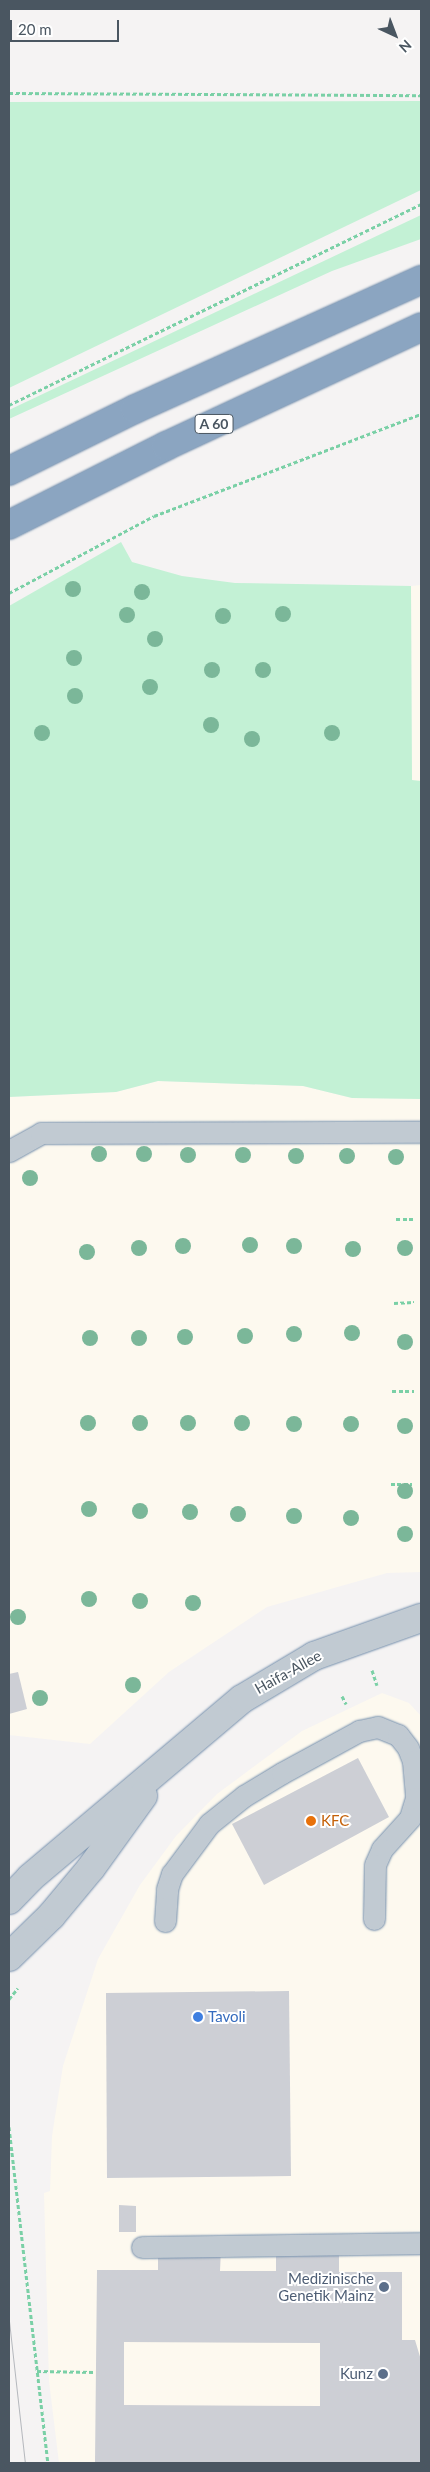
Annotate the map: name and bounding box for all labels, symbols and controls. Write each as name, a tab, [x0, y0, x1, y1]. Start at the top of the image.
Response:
scale bar	[12, 10, 121, 42]
north arrow	[370, 10, 420, 60]
text: 20 m	[18, 20, 52, 38]
text: N	[396, 36, 415, 56]
road number: A 60	[194, 412, 234, 436]
street label: Haifa-Allee	[251, 1646, 325, 1698]
place label: KFC	[321, 1812, 349, 1830]
marker: KFC	[305, 1815, 317, 1827]
place label: Tavoli	[208, 2008, 246, 2026]
marker: Tavoli	[192, 2011, 204, 2023]
place label: Medizinische Genetik Mainz	[278, 2269, 374, 2304]
marker: Medizinische Genetik Mainz	[378, 2281, 390, 2293]
place label: Kunz	[340, 2365, 373, 2383]
marker: Kunz	[377, 2368, 389, 2380]

